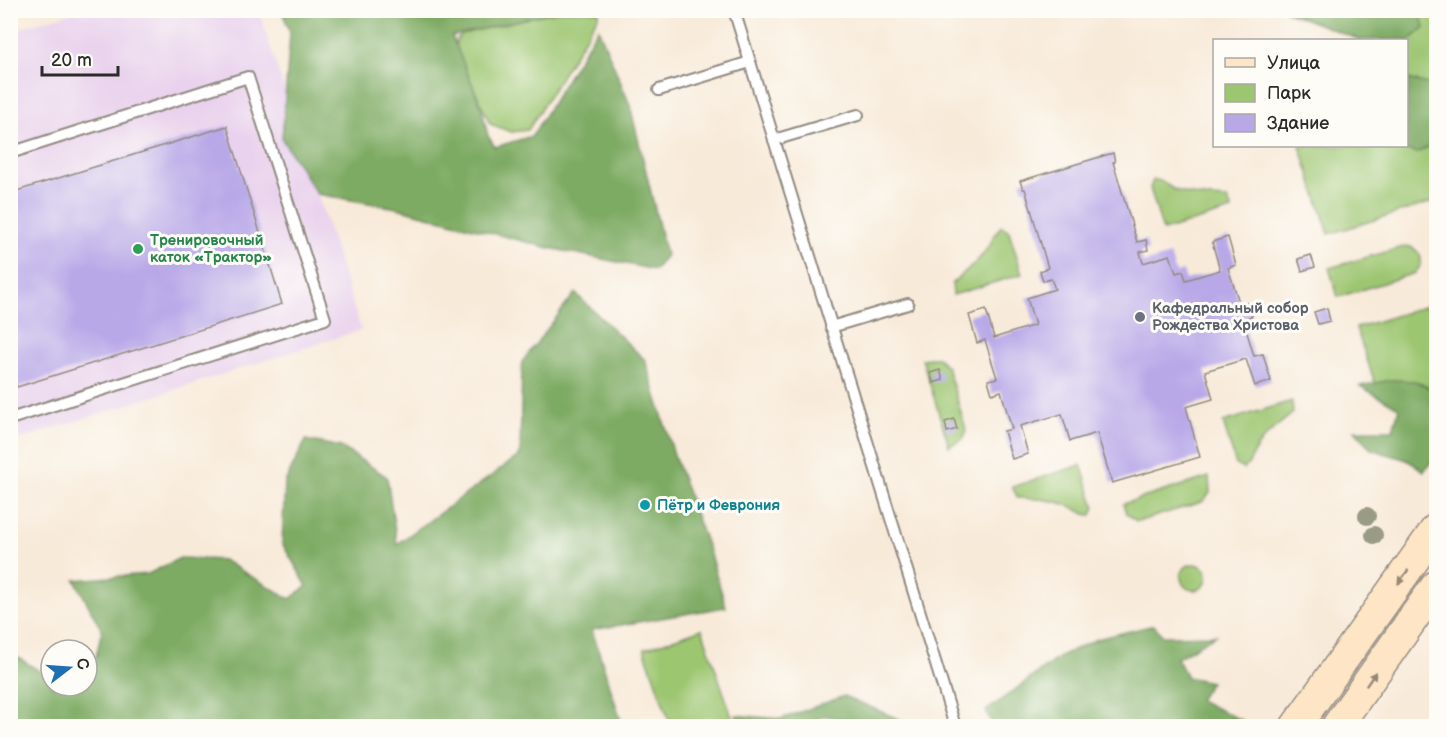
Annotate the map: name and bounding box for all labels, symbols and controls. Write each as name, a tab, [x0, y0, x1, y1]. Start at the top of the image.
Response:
scale bar	[42, 39, 118, 77]
legend	[1213, 39, 1408, 147]
text: 20 m	[51, 50, 92, 71]
text: Улица	[1267, 53, 1321, 74]
text: Парк	[1267, 83, 1311, 104]
text: Здание	[1267, 113, 1329, 134]
place label: Тренировочный каток «Трактор»	[150, 231, 272, 267]
marker: Тренировочный каток «Трактор»	[131, 242, 145, 256]
place label: Кафедральный собор Рождества Христова	[1152, 299, 1309, 335]
marker: Кафедральный собор Рождества Христова	[1133, 310, 1147, 324]
place label: Пётр и Феврония	[657, 496, 780, 515]
marker: Пётр и Феврония	[638, 498, 652, 512]
one-way arrow	[1397, 569, 1409, 584]
north arrow	[39, 638, 99, 698]
text: С	[71, 656, 93, 672]
one-way arrow	[1365, 671, 1377, 687]

